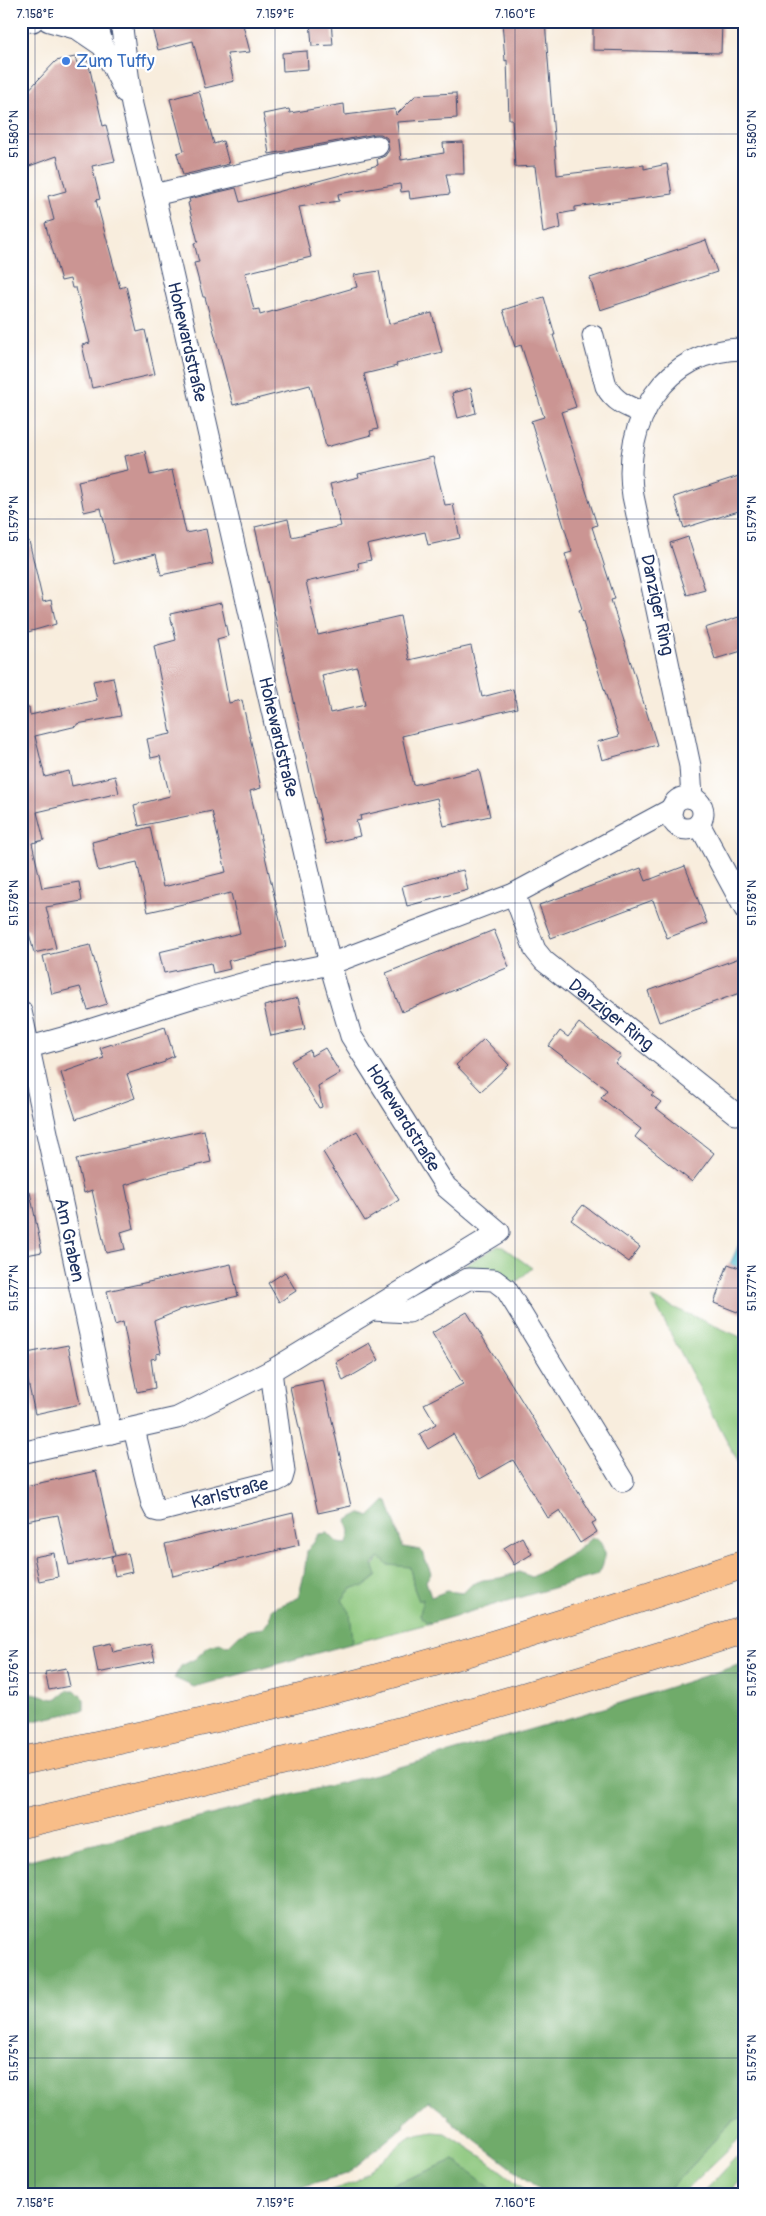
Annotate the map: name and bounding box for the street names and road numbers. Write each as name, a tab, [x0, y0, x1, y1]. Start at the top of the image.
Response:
street label: Hohewardstraße	[162, 280, 212, 404]
street label: Danziger Ring	[635, 552, 679, 658]
street label: Hohewardstraße	[253, 675, 303, 799]
street label: Danziger Ring	[564, 974, 659, 1056]
street label: Hohewardstraße	[361, 1060, 445, 1176]
street label: Am Graben	[50, 1196, 90, 1284]
street label: Karlstraße	[189, 1472, 271, 1514]

